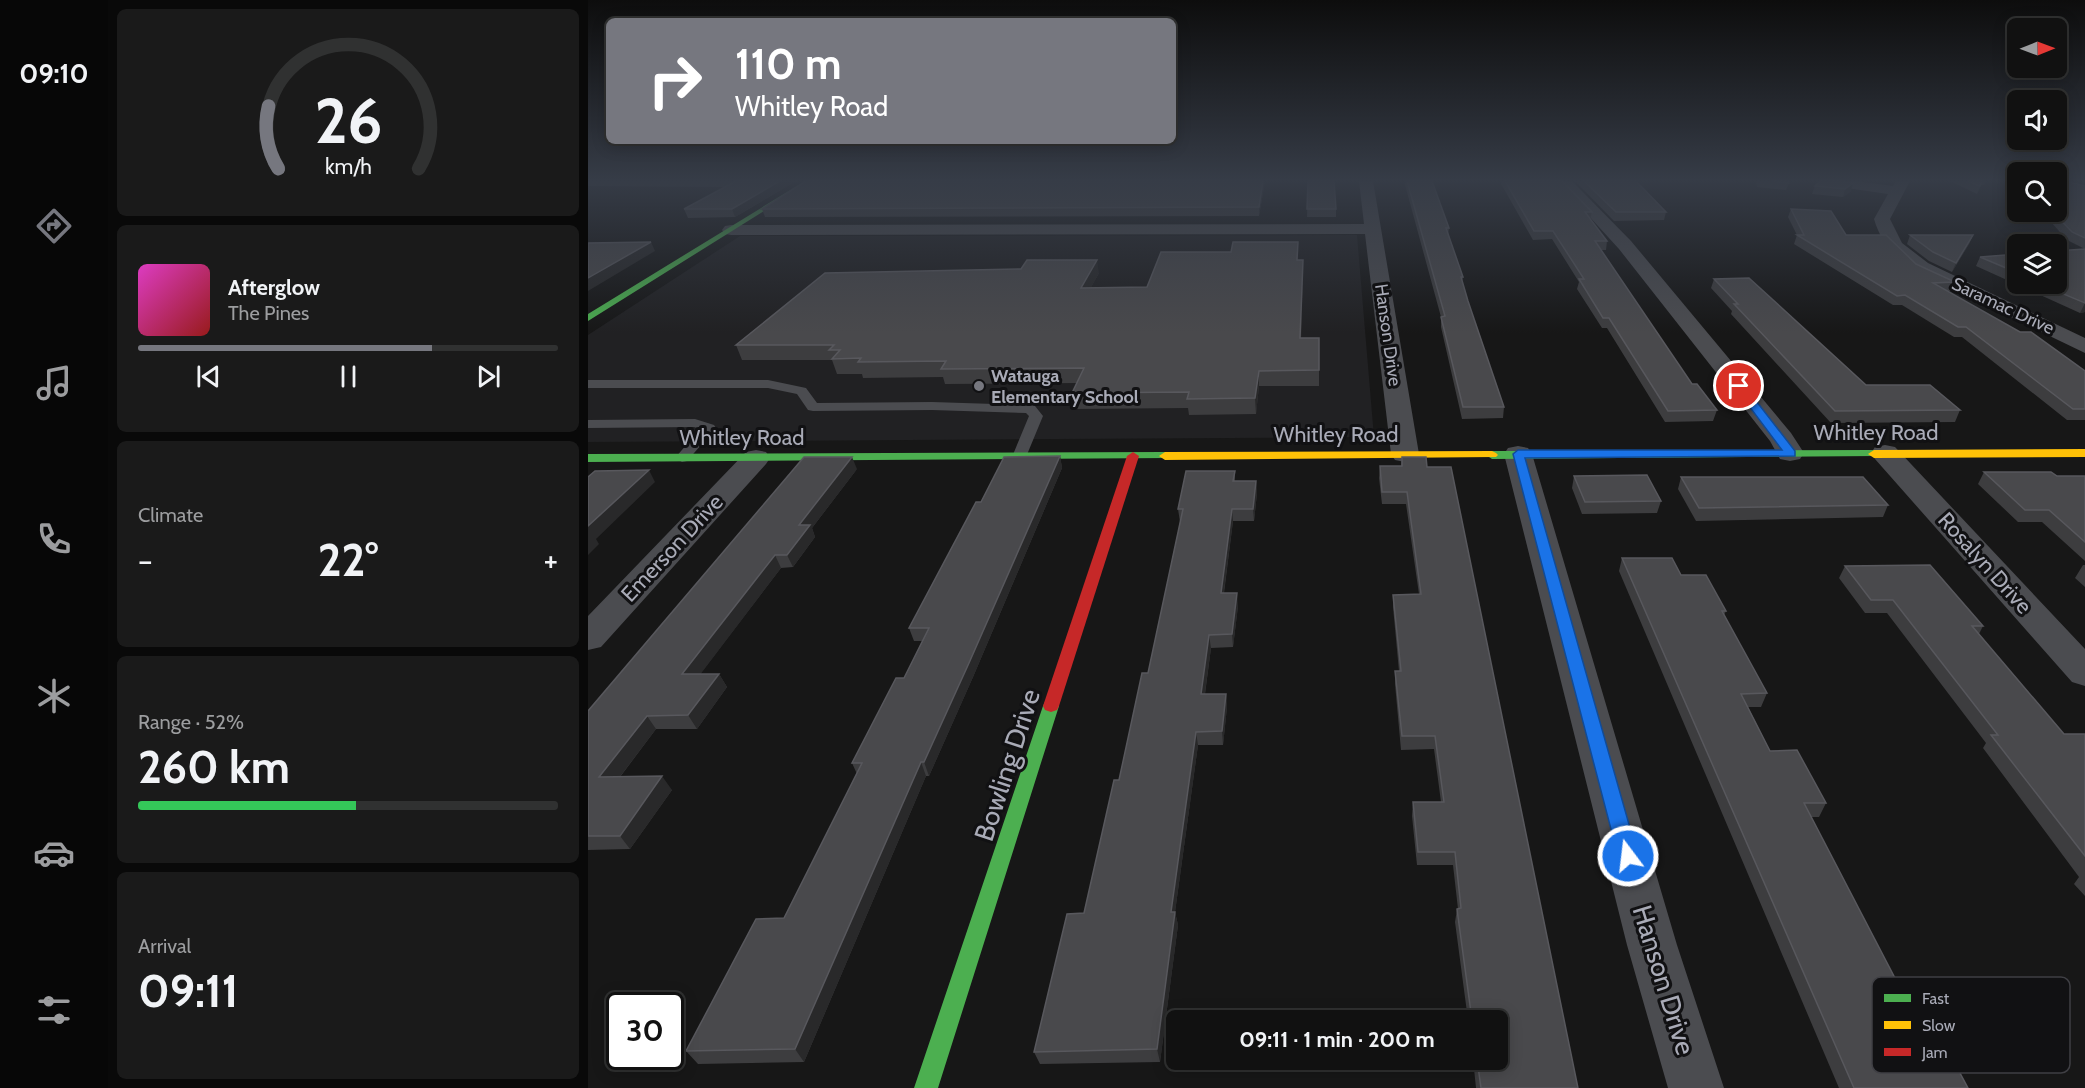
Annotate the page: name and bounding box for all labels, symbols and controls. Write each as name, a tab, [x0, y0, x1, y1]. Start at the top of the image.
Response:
north arrow	[2007, 18, 2067, 78]
map controls	[2007, 18, 2067, 294]
text: 110 m	[735, 38, 842, 90]
icon: right	[636, 42, 714, 120]
text: 09:10	[19, 57, 89, 90]
text: 26	[314, 84, 382, 160]
text: Whitley Road	[735, 90, 888, 123]
button: sound	[2007, 90, 2067, 150]
text: km/h	[325, 154, 371, 180]
button: search	[2007, 162, 2067, 222]
icon: directions	[33, 205, 75, 247]
button: layers	[2007, 234, 2067, 294]
street label: Saramac Drive	[1948, 273, 2058, 339]
text: Afterglow	[228, 274, 320, 301]
street label: Hanson Drive	[1370, 282, 1406, 388]
text: The Pines	[228, 301, 309, 325]
icon: previous	[192, 360, 225, 393]
icon: pause	[332, 360, 365, 393]
icon: next	[472, 360, 505, 393]
pin	[1713, 360, 1764, 411]
icon: music	[33, 362, 75, 404]
place label: Watauga Elementary School	[991, 365, 1139, 408]
icon: arrive	[1722, 369, 1755, 402]
marker: Watauga Elementary School	[972, 379, 986, 393]
street label: Whitley Road	[1814, 419, 1938, 446]
street label: Whitley Road	[1274, 421, 1398, 448]
street label: Whitley Road	[680, 424, 804, 451]
street label: Emerson Drive	[615, 489, 729, 607]
text: Climate	[138, 503, 203, 527]
street label: Rosalyn Drive	[1932, 507, 2038, 619]
icon: phone	[33, 518, 75, 560]
text: 22°	[318, 533, 378, 587]
text: −	[138, 540, 153, 580]
text: +	[543, 540, 558, 580]
icon: climate	[33, 675, 75, 717]
street label: Bowling Drive	[967, 685, 1047, 845]
text: Range · 52%	[138, 710, 244, 734]
text: 260 km	[138, 740, 290, 794]
position arrow	[1596, 824, 1660, 888]
icon: car	[33, 832, 75, 874]
street label: Hanson Drive	[1626, 901, 1702, 1059]
text: Arrival	[138, 934, 191, 958]
text: 09:11	[138, 964, 238, 1018]
legend	[1872, 977, 2070, 1073]
icon: filters	[33, 989, 75, 1031]
text: Fast	[1922, 989, 1950, 1008]
speed limit sign: 30	[606, 992, 684, 1070]
text: Slow	[1922, 1016, 1956, 1035]
text: 09:11 · 1 min · 200 m	[1239, 1026, 1435, 1053]
text: Jam	[1921, 1043, 1948, 1062]

